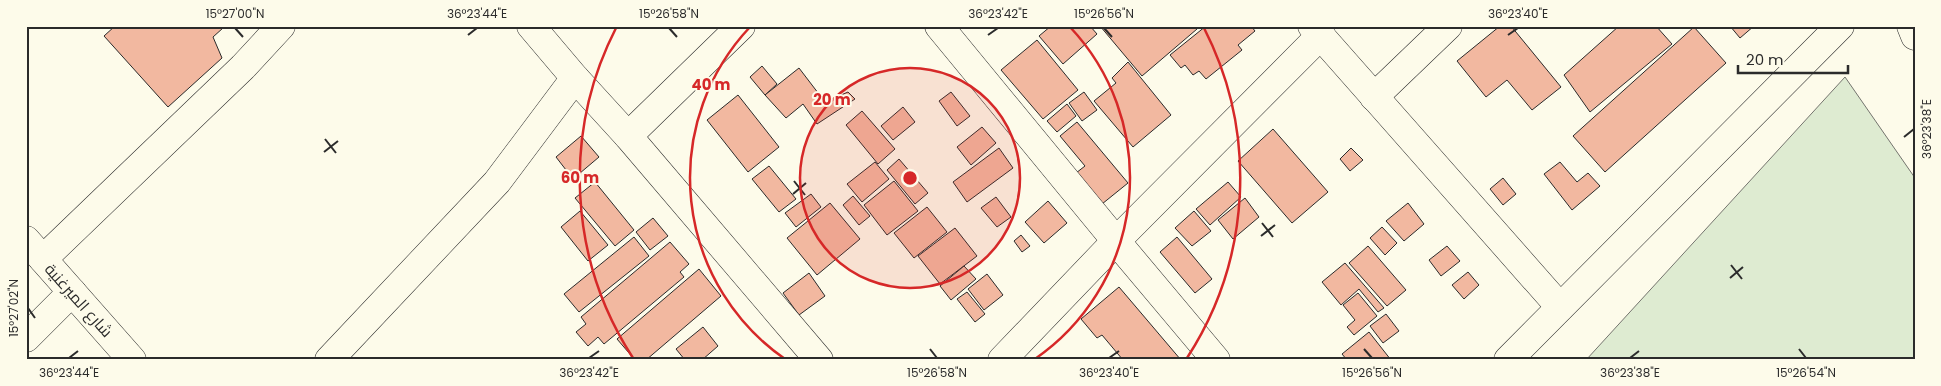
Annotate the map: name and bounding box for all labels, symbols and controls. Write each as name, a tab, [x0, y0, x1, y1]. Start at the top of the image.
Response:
text: 15°27'00"N	[206, 5, 264, 22]
text: 36°23'44"E	[447, 5, 507, 22]
text: 15°26'58"N	[639, 5, 699, 22]
text: 36°23'42"E	[968, 5, 1028, 22]
text: 15°26'56"N	[1074, 5, 1134, 22]
text: 36°23'40"E	[1488, 5, 1548, 22]
scale bar	[1738, 42, 1848, 74]
text: 20 m	[1746, 49, 1784, 70]
text: 40 m	[691, 74, 731, 95]
text: 20 m	[813, 89, 851, 110]
text: 36°23'38"E	[1918, 99, 1935, 159]
text: 60 m	[561, 167, 599, 188]
centre of rings	[901, 169, 919, 187]
street label: شارع الميرغنية	[39, 258, 118, 342]
text: 15°27'02"N	[5, 279, 22, 337]
text: 36°23'44"E	[39, 364, 99, 381]
text: 36°23'42"E	[559, 364, 619, 381]
text: 15°26'58"N	[907, 364, 967, 381]
text: 36°23'40"E	[1079, 364, 1139, 381]
text: 15°26'56"N	[1342, 364, 1402, 381]
text: 36°23'38"E	[1600, 364, 1660, 381]
text: 15°26'54"N	[1776, 364, 1836, 381]

